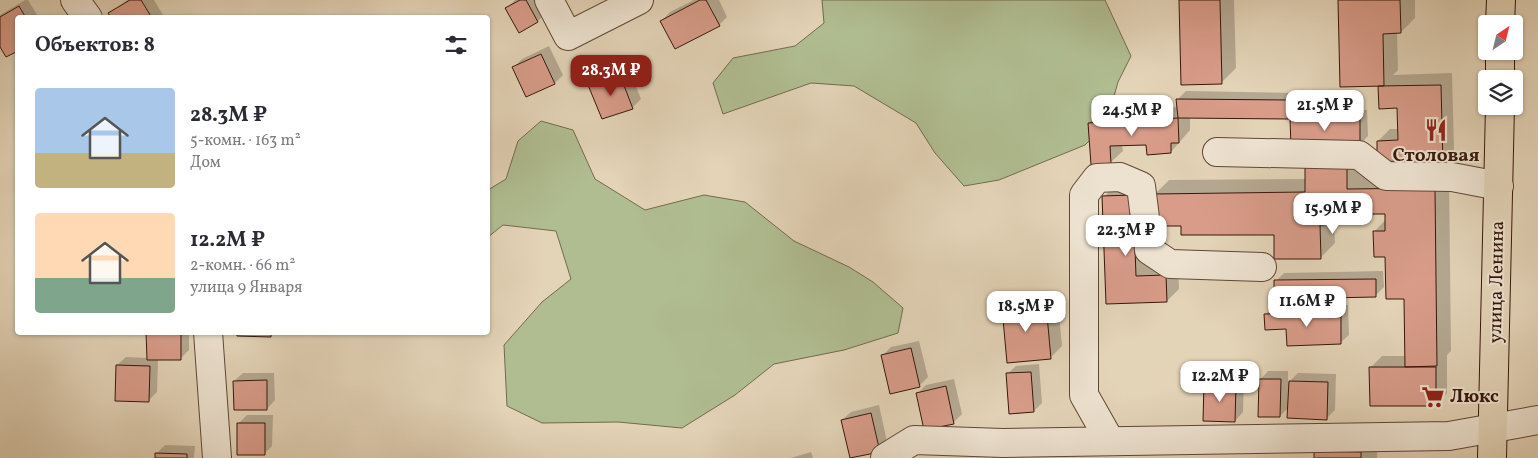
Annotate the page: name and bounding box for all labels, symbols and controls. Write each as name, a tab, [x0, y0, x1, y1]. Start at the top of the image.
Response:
north arrow	[1478, 15, 1522, 60]
map controls	[1478, 15, 1523, 115]
text: Объектов: 8	[35, 31, 155, 60]
icon: filters	[442, 31, 470, 59]
pin: 28.3M ₽	[565, 54, 657, 97]
text: 28.3M ₽	[582, 60, 640, 82]
button: layers	[1478, 70, 1523, 115]
pin: 21.5M ₽	[1279, 90, 1371, 132]
pin: 24.5M ₽	[1086, 94, 1178, 137]
text: 21.5M ₽	[1297, 95, 1353, 117]
text: 24.5M ₽	[1102, 100, 1162, 122]
text: 28.3M ₽	[190, 101, 267, 130]
icon: home	[75, 108, 135, 168]
restaurant icon: Столовая	[1423, 117, 1449, 143]
text: 5-комн. · 163 m²	[190, 130, 301, 152]
place label: Столовая	[1392, 143, 1480, 169]
text: Дом	[190, 152, 221, 174]
pin: 15.9M ₽	[1287, 192, 1379, 235]
text: 15.9M ₽	[1304, 198, 1362, 220]
pin: 22.3M ₽	[1080, 214, 1172, 257]
text: 22.3M ₽	[1097, 220, 1155, 242]
street label: улица Ленина	[1483, 220, 1511, 344]
text: 12.2M ₽	[190, 226, 265, 255]
icon: home	[75, 233, 135, 293]
text: 2-комн. · 66 m²	[190, 255, 295, 277]
text: улица 9 Января	[190, 277, 302, 299]
pin: 11.6M ₽	[1261, 286, 1353, 328]
pin: 18.5M ₽	[980, 290, 1072, 333]
text: 11.6M ₽	[1279, 291, 1335, 313]
text: 18.5M ₽	[998, 296, 1054, 318]
pin: 12.2M ₽	[1174, 360, 1266, 403]
text: 12.2M ₽	[1191, 366, 1249, 388]
supermarket icon: Люкс	[1420, 384, 1446, 410]
place label: Люкс	[1450, 384, 1499, 410]

